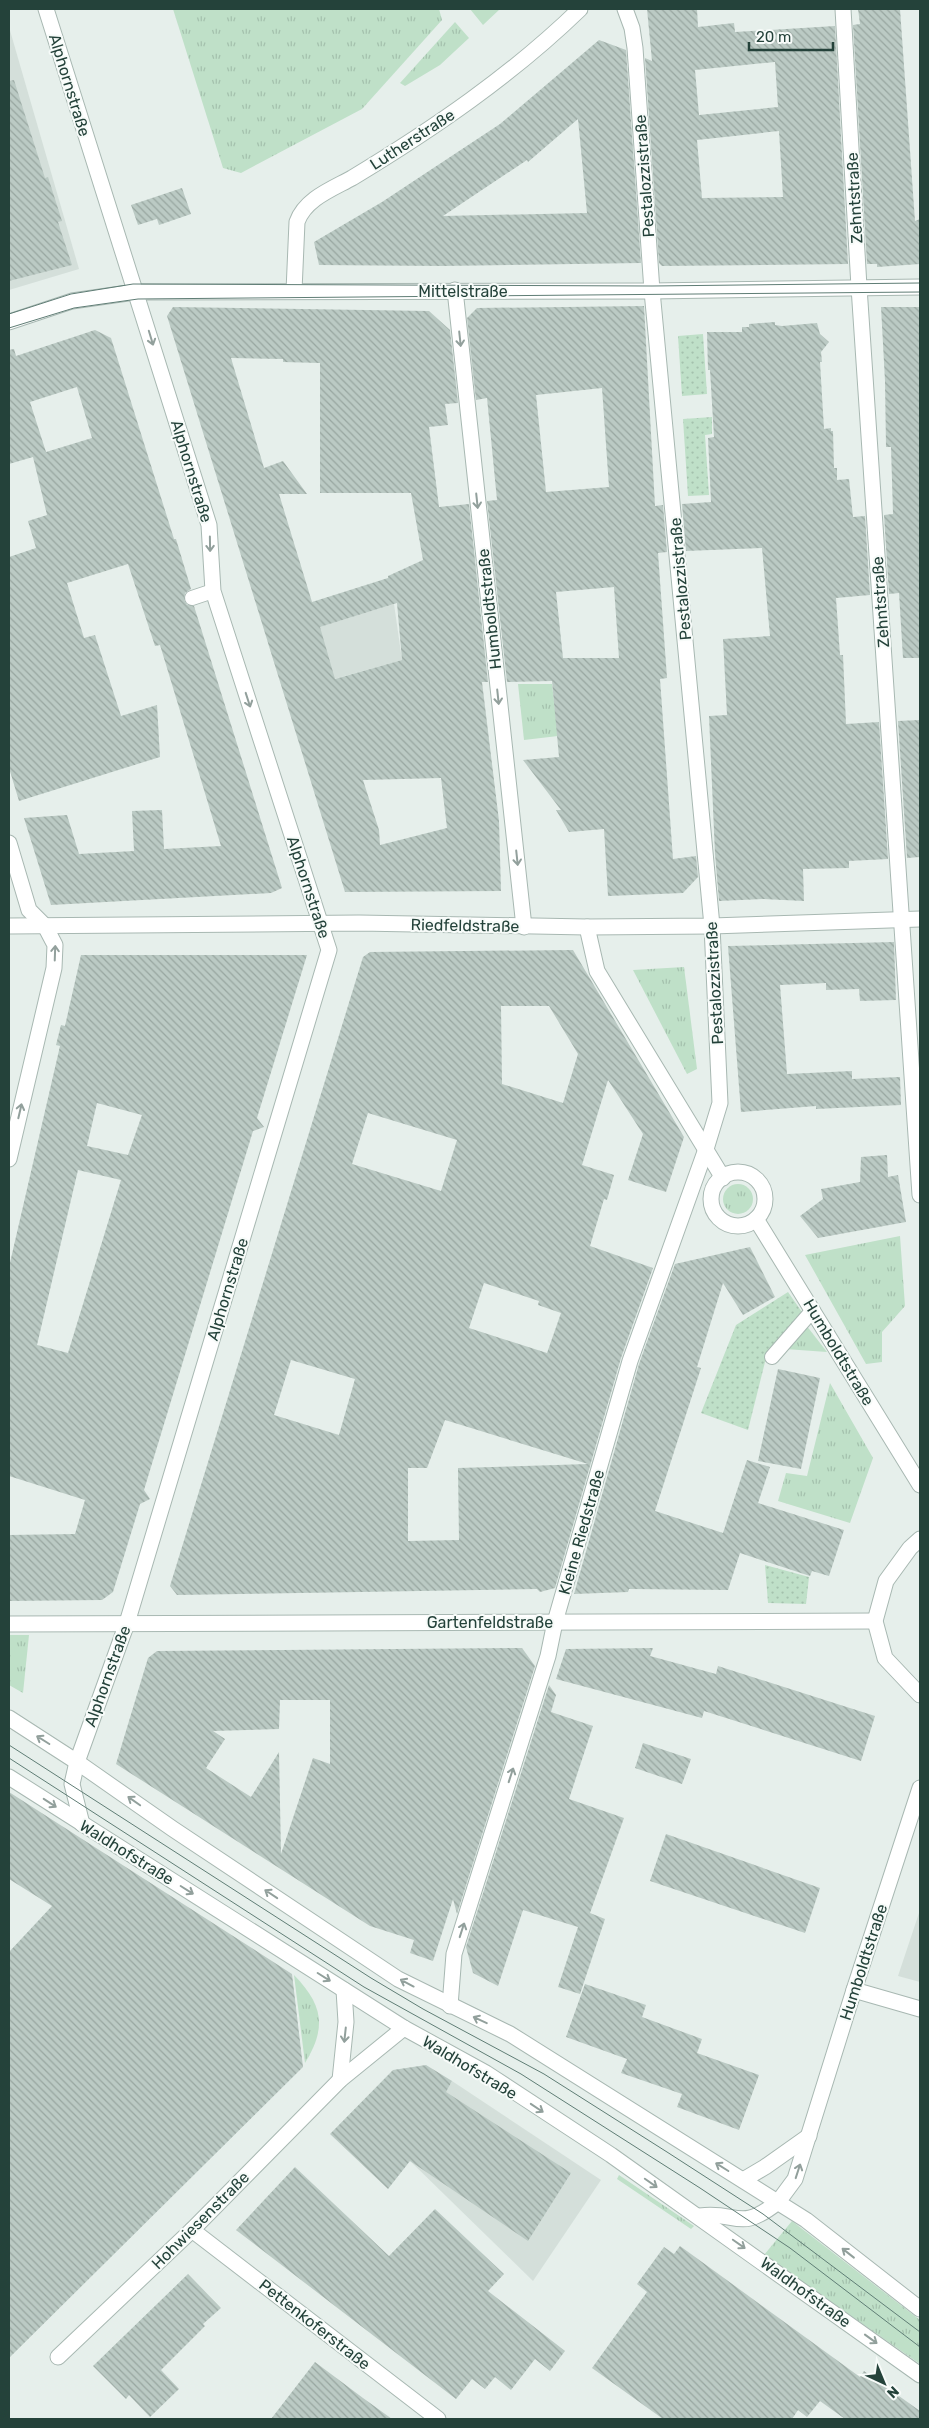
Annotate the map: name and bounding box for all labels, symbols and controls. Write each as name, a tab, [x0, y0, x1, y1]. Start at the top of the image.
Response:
scale bar	[749, 20, 833, 52]
text: 20 m	[756, 28, 791, 46]
street label: Alphornstraße	[45, 31, 94, 139]
street label: Lutherstraße	[366, 105, 458, 174]
street label: Pestalozzistraße	[631, 114, 658, 238]
street label: Zehntstraße	[843, 152, 866, 244]
street label: Mittelstraße	[418, 282, 508, 301]
one-way arrow	[146, 330, 156, 346]
one-way arrow	[455, 331, 465, 347]
street label: Alphornstraße	[167, 417, 216, 525]
one-way arrow	[472, 492, 482, 508]
street label: Pestalozzistraße	[666, 517, 695, 641]
one-way arrow	[205, 536, 214, 552]
street label: Humboldtstraße	[474, 548, 505, 670]
street label: Zehntstraße	[868, 556, 893, 648]
one-way arrow	[493, 689, 503, 705]
one-way arrow	[244, 692, 254, 708]
street label: Alphornstraße	[283, 834, 334, 941]
one-way arrow	[512, 850, 522, 866]
street label: Riedfeldstraße	[410, 915, 520, 936]
street label: Pestalozzistraße	[702, 921, 727, 1045]
one-way arrow	[50, 945, 59, 961]
one-way arrow	[16, 1104, 25, 1120]
street label: Alphornstraße	[203, 1235, 252, 1343]
street label: Humboldtstraße	[799, 1295, 878, 1409]
street label: Kleine Riedstraße	[555, 1467, 608, 1597]
street label: Gartenfeldstraße	[427, 1613, 553, 1632]
street label: Alphornstraße	[80, 1623, 135, 1729]
one-way arrow	[36, 1735, 50, 1745]
one-way arrow	[506, 1767, 516, 1783]
one-way arrow	[127, 1796, 141, 1806]
one-way arrow	[42, 1798, 56, 1808]
street label: Waldhofstraße	[76, 1816, 177, 1889]
one-way arrow	[180, 1885, 194, 1896]
one-way arrow	[264, 1889, 278, 1899]
street label: Humboldtstraße	[836, 1902, 891, 2023]
one-way arrow	[457, 1922, 467, 1938]
one-way arrow	[317, 1972, 331, 1983]
one-way arrow	[400, 1978, 415, 1987]
one-way arrow	[473, 2015, 488, 2024]
one-way arrow	[340, 2027, 350, 2043]
street label: Waldhofstraße	[419, 2032, 521, 2103]
one-way arrow	[530, 2103, 544, 2113]
one-way arrow	[715, 2162, 729, 2172]
one-way arrow	[793, 2163, 803, 2179]
street label: Hohwiesenstraße	[148, 2168, 253, 2273]
one-way arrow	[644, 2178, 658, 2188]
one-way arrow	[732, 2239, 746, 2249]
one-way arrow	[842, 2247, 855, 2258]
street label: Waldhofstraße	[757, 2253, 855, 2332]
street label: Pettenkoferstraße	[255, 2275, 374, 2374]
one-way arrow	[864, 2334, 878, 2344]
north arrow	[859, 2358, 909, 2408]
text: N	[883, 2382, 902, 2402]

